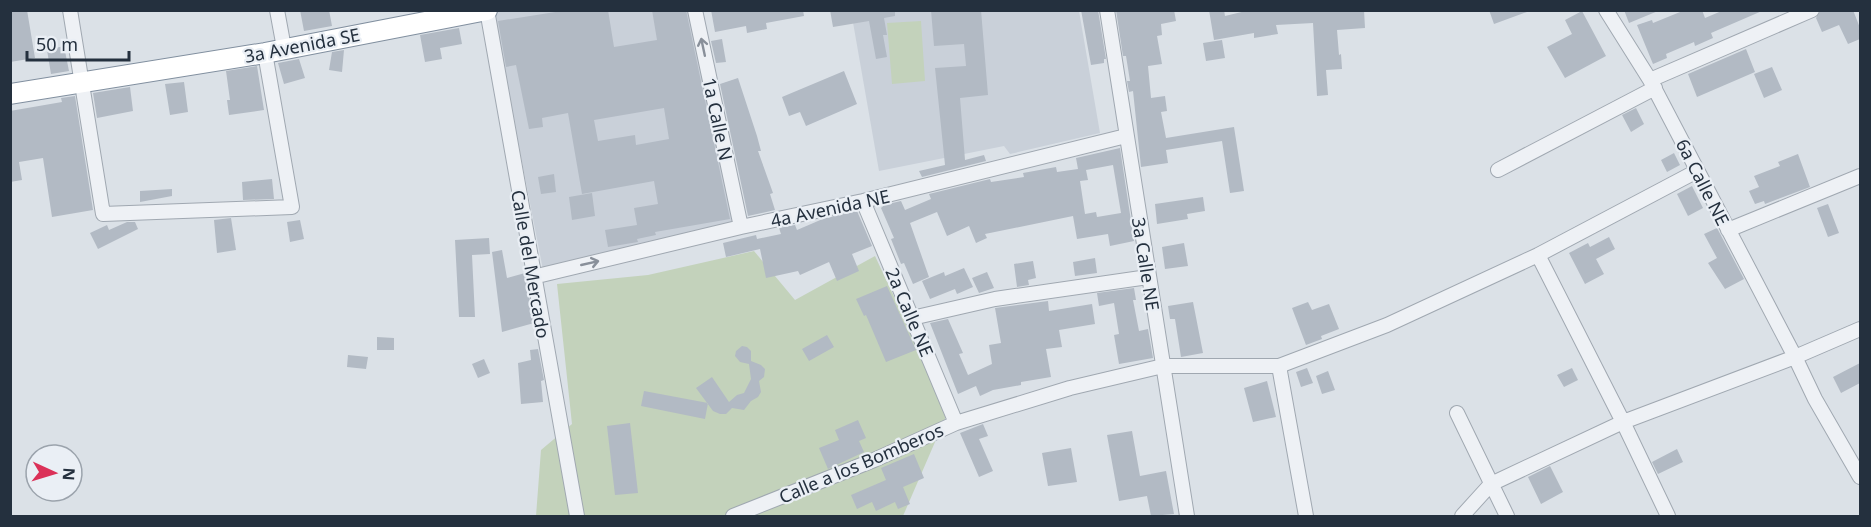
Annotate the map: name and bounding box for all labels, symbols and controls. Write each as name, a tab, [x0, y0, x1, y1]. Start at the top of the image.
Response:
street label: 3a Avenida SE	[242, 22, 362, 68]
scale bar	[27, 24, 129, 62]
text: 50 m	[36, 32, 78, 56]
one-way arrow	[697, 38, 708, 57]
street label: 1a Calle N	[697, 75, 739, 163]
street label: 6a Calle NE	[1671, 135, 1735, 229]
street label: 4a Avenida NE	[768, 184, 892, 232]
street label: Calle del Mercado	[506, 188, 556, 340]
street label: 3a Calle NE	[1127, 216, 1165, 312]
one-way arrow	[580, 257, 599, 269]
street label: 2a Calle NE	[881, 264, 939, 360]
street label: Calle a los Bomberos	[775, 417, 947, 509]
north arrow	[24, 443, 84, 503]
text: N	[58, 467, 80, 481]

